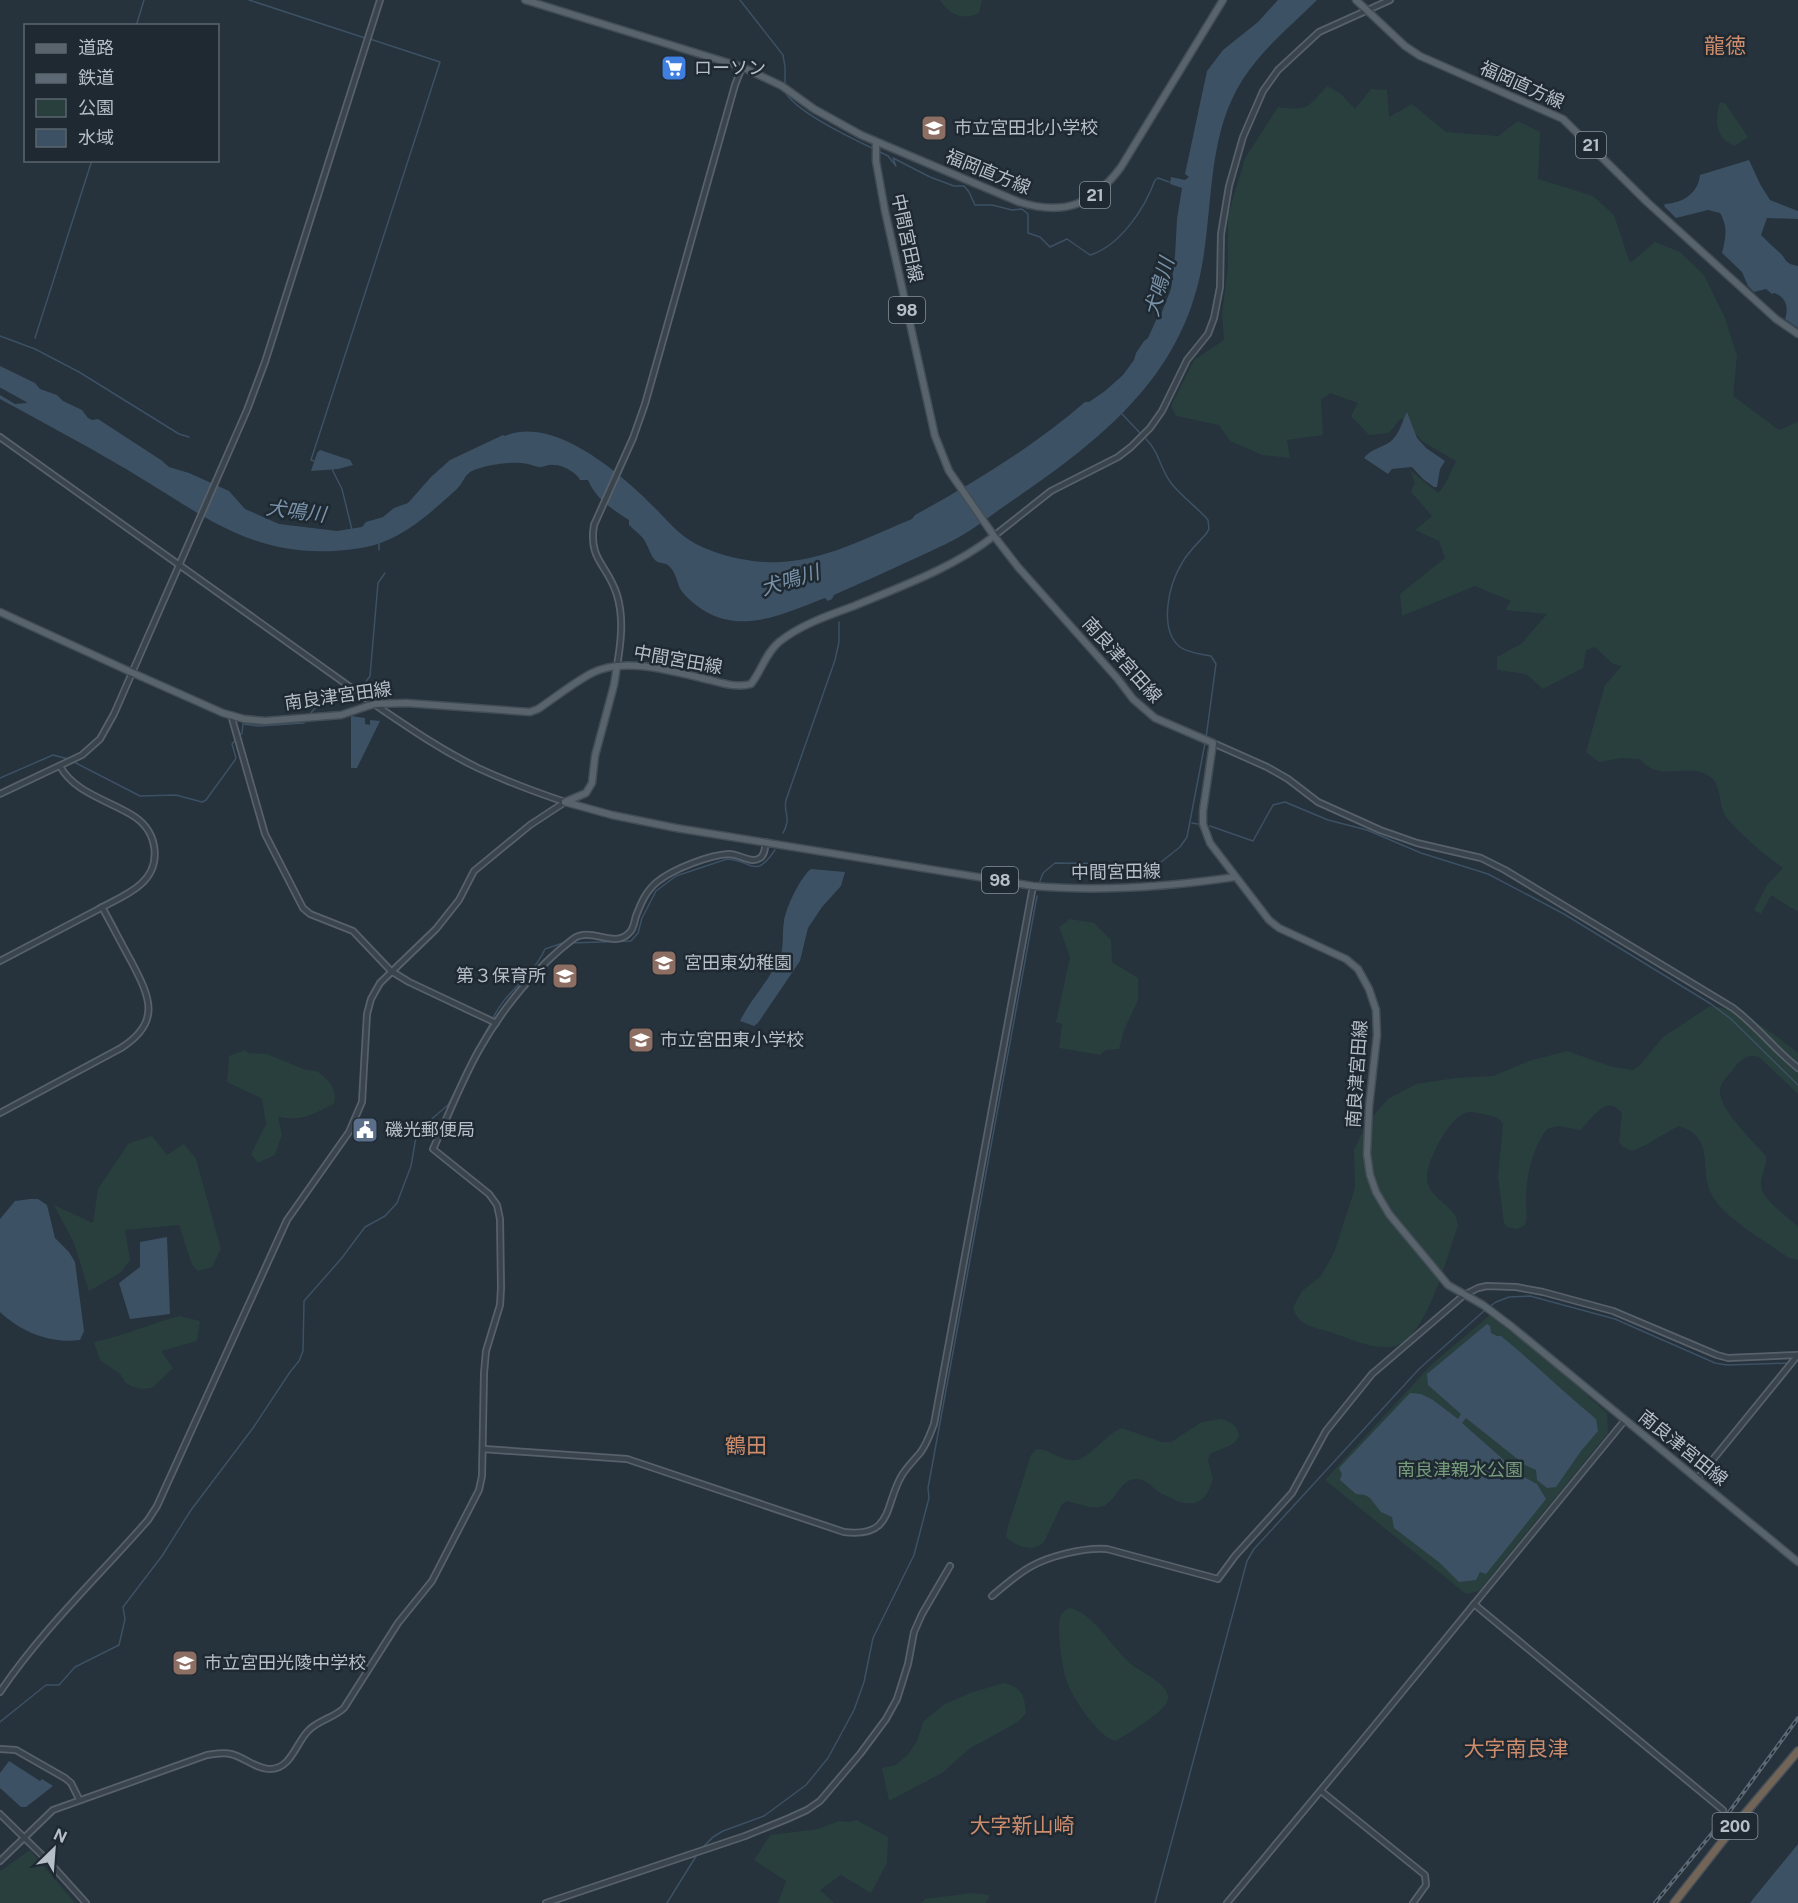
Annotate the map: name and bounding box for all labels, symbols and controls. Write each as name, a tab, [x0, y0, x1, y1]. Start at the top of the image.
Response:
legend	[24, 24, 219, 162]
district label: 龍徳	[1704, 33, 1746, 58]
text: 道路	[78, 37, 114, 58]
supermarket icon: ローソン	[659, 53, 689, 83]
place label: ローソン	[694, 57, 766, 78]
street label: 福岡直方線	[1477, 57, 1568, 112]
text: 鉄道	[78, 67, 114, 88]
text: 公園	[78, 97, 114, 118]
school or university icon: 市立宮田北小学校	[919, 113, 949, 143]
place label: 市立宮田北小学校	[954, 117, 1098, 138]
text: 水域	[78, 127, 114, 148]
road number: 21	[1576, 132, 1606, 158]
street label: 福岡直方線	[943, 145, 1034, 198]
road number: 21	[1080, 182, 1110, 208]
street label: 中間宮田線	[888, 192, 927, 284]
water label: 犬鳴川	[1139, 253, 1179, 319]
road number: 98	[889, 297, 925, 323]
water label: 犬鳴川	[265, 495, 329, 527]
water label: 犬鳴川	[758, 559, 824, 600]
street label: 南良津宮田線	[1078, 613, 1166, 707]
street label: 中間宮田線	[632, 641, 724, 678]
street label: 南良津宮田線	[283, 678, 393, 713]
street label: 中間宮田線	[1071, 860, 1161, 883]
road number: 98	[982, 867, 1018, 893]
school or university icon: 宮田東幼稚園	[649, 948, 679, 978]
place label: 宮田東幼稚園	[684, 952, 792, 973]
school or university icon: 第３保育所	[550, 961, 580, 991]
place label: 第３保育所	[456, 965, 546, 986]
street label: 南良津宮田線	[1342, 1019, 1371, 1129]
school or university icon: 市立宮田東小学校	[626, 1025, 656, 1055]
place label: 市立宮田東小学校	[660, 1029, 804, 1050]
public building icon: 磯光郵便局	[350, 1115, 380, 1145]
place label: 磯光郵便局	[385, 1119, 475, 1140]
street label: 南良津宮田線	[1635, 1405, 1732, 1490]
district label: 鶴田	[725, 1433, 767, 1458]
park label: 南良津親水公園	[1397, 1459, 1523, 1480]
school or university icon: 市立宮田光陵中学校	[170, 1648, 200, 1678]
place label: 市立宮田光陵中学校	[204, 1652, 366, 1673]
district label: 大字南良津	[1464, 1736, 1569, 1761]
district label: 大字新山崎	[970, 1813, 1075, 1838]
road number: 200	[1712, 1813, 1758, 1839]
north arrow	[24, 1819, 84, 1879]
text: N	[50, 1825, 70, 1847]

